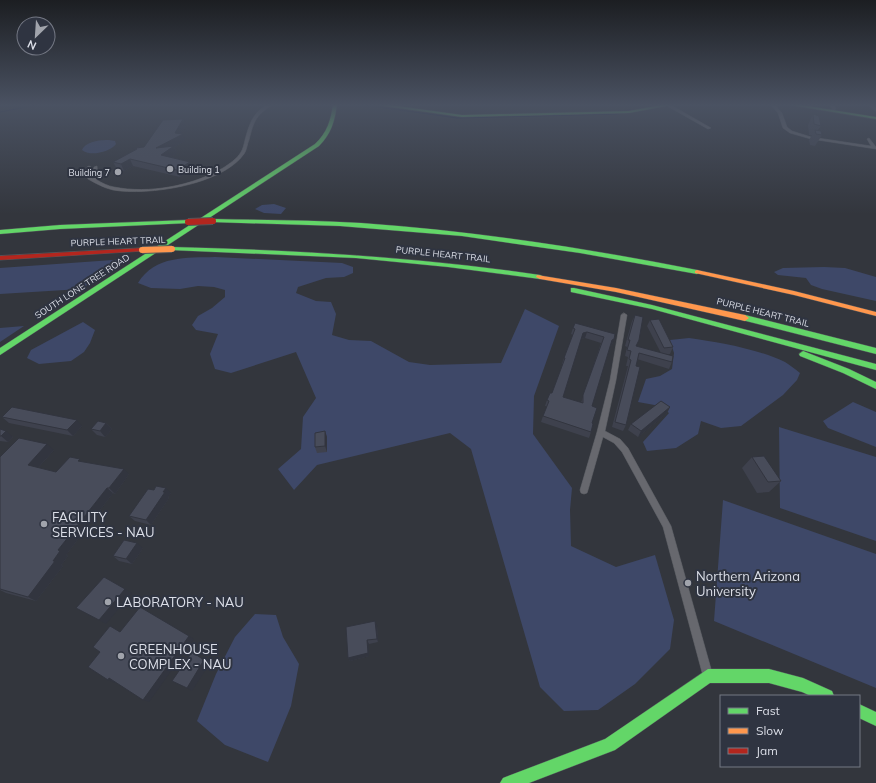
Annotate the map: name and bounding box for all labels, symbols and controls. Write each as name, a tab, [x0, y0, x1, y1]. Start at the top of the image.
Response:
north arrow	[16, 16, 56, 56]
text: N	[25, 37, 38, 53]
marker: Building 1	[165, 164, 175, 174]
place label: Building 1	[178, 164, 220, 175]
place label: Building 7	[68, 167, 110, 178]
marker: Building 7	[113, 167, 123, 177]
street label: PURPLE HEART TRAIL	[70, 234, 166, 248]
street label: PURPLE HEART TRAIL	[395, 244, 491, 264]
street label: SOUTH LONE TREE ROAD	[33, 251, 132, 321]
street label: PURPLE HEART TRAIL	[716, 295, 811, 329]
place label: FACILITY SERVICES - NAU	[52, 509, 155, 540]
marker: FACILITY SERVICES - NAU	[39, 519, 49, 529]
place label: Northern Arizona University	[696, 568, 800, 599]
marker: Northern Arizona University	[683, 578, 693, 588]
place label: LABORATORY - NAU	[116, 594, 244, 610]
marker: LABORATORY - NAU	[103, 597, 113, 607]
place label: GREENHOUSE COMPLEX - NAU	[129, 641, 231, 672]
marker: GREENHOUSE COMPLEX - NAU	[116, 651, 126, 661]
legend	[720, 695, 860, 767]
text: Fast	[756, 703, 780, 718]
text: Slow	[756, 723, 784, 738]
text: Jam	[756, 743, 778, 758]

